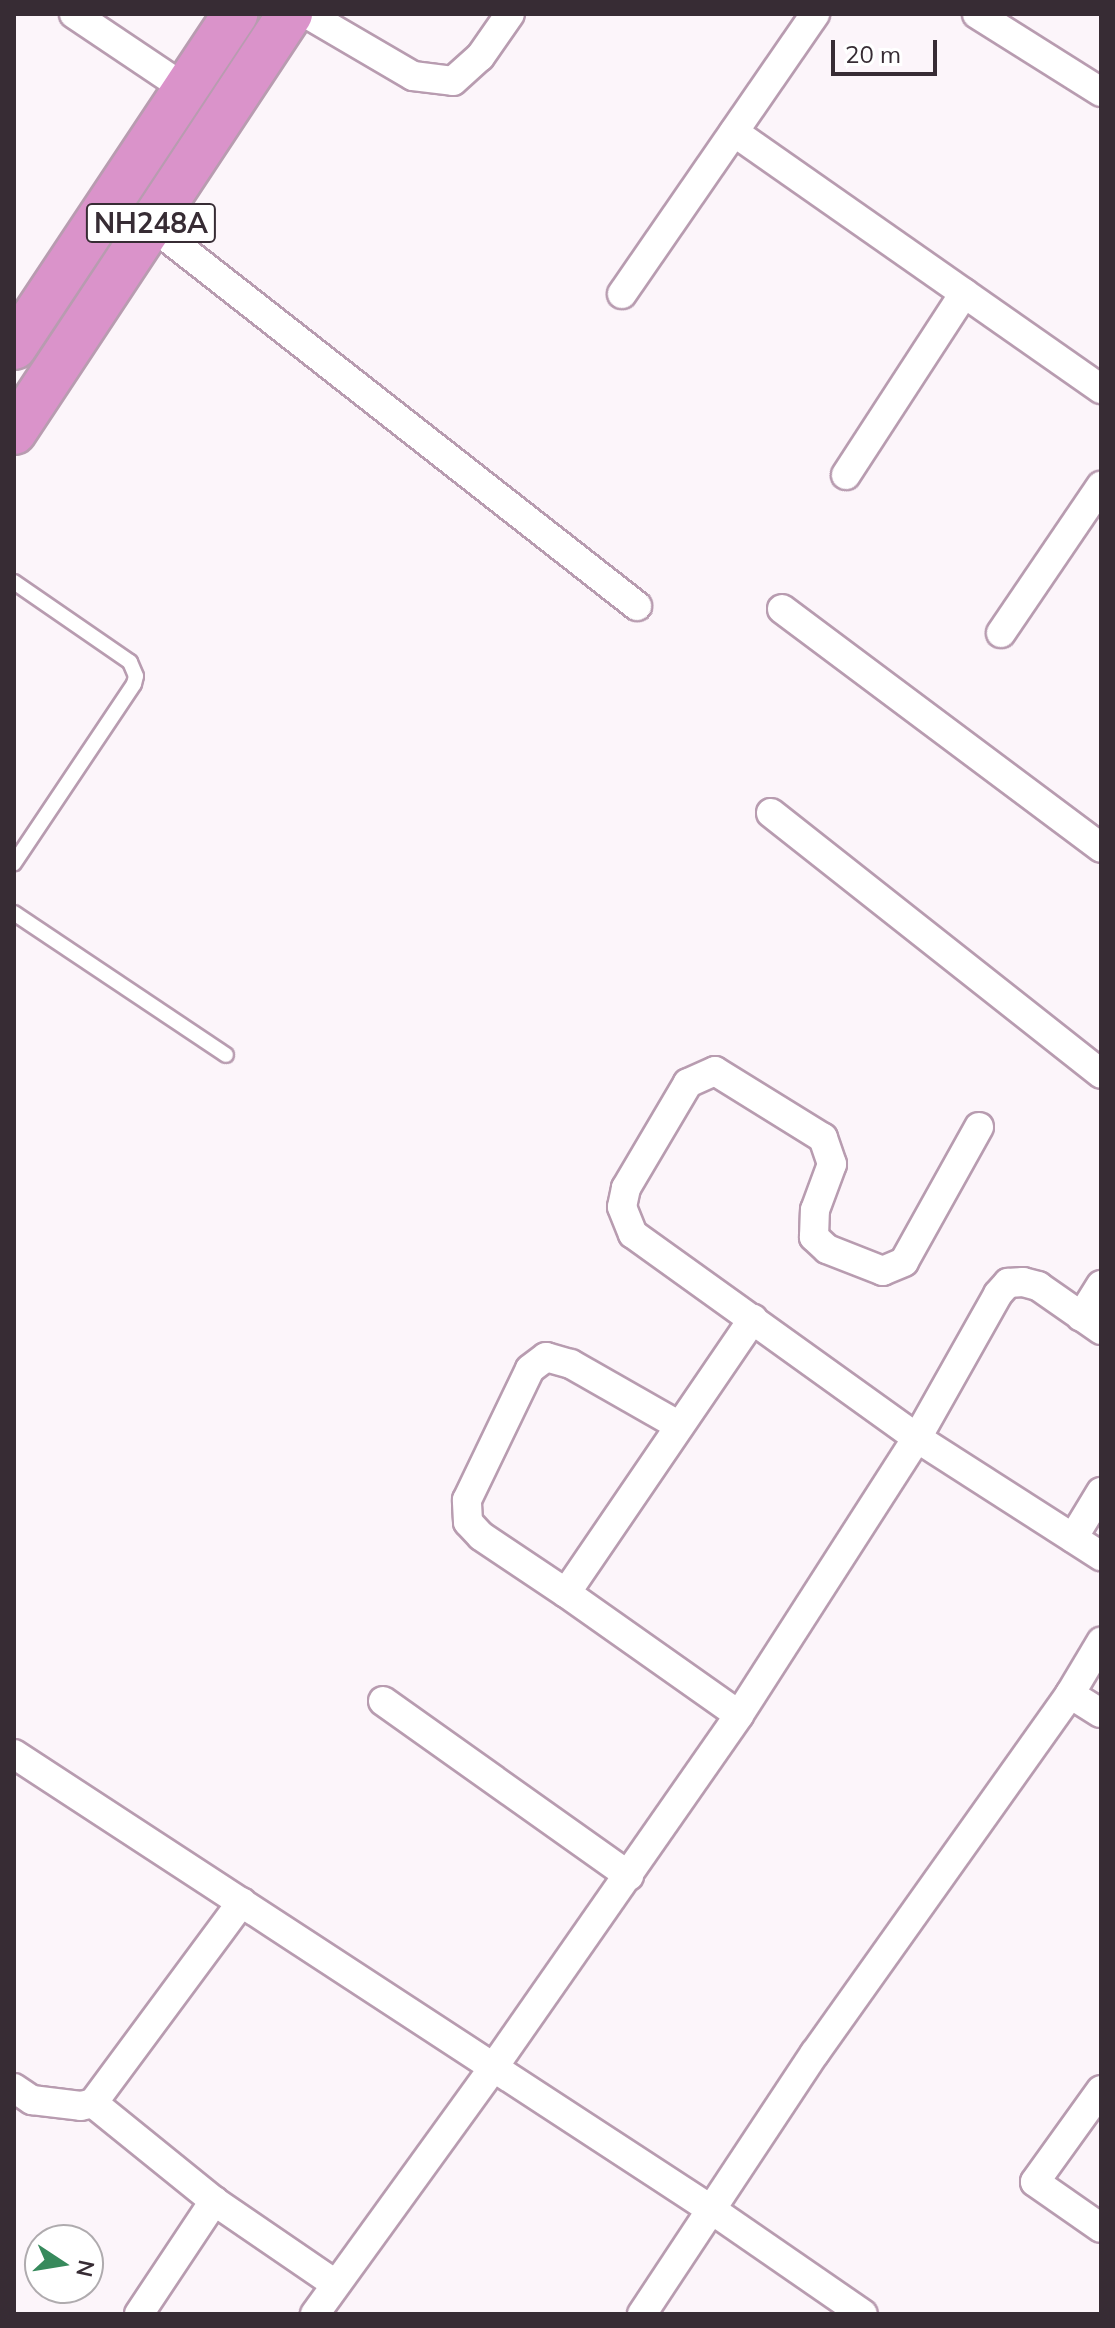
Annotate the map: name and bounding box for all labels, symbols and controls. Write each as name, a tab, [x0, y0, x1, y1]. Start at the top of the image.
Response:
scale bar	[835, 24, 941, 74]
text: 20 m	[845, 39, 901, 69]
road number: NH248A	[85, 199, 217, 247]
north arrow	[24, 2224, 104, 2304]
text: N	[70, 2258, 101, 2280]

